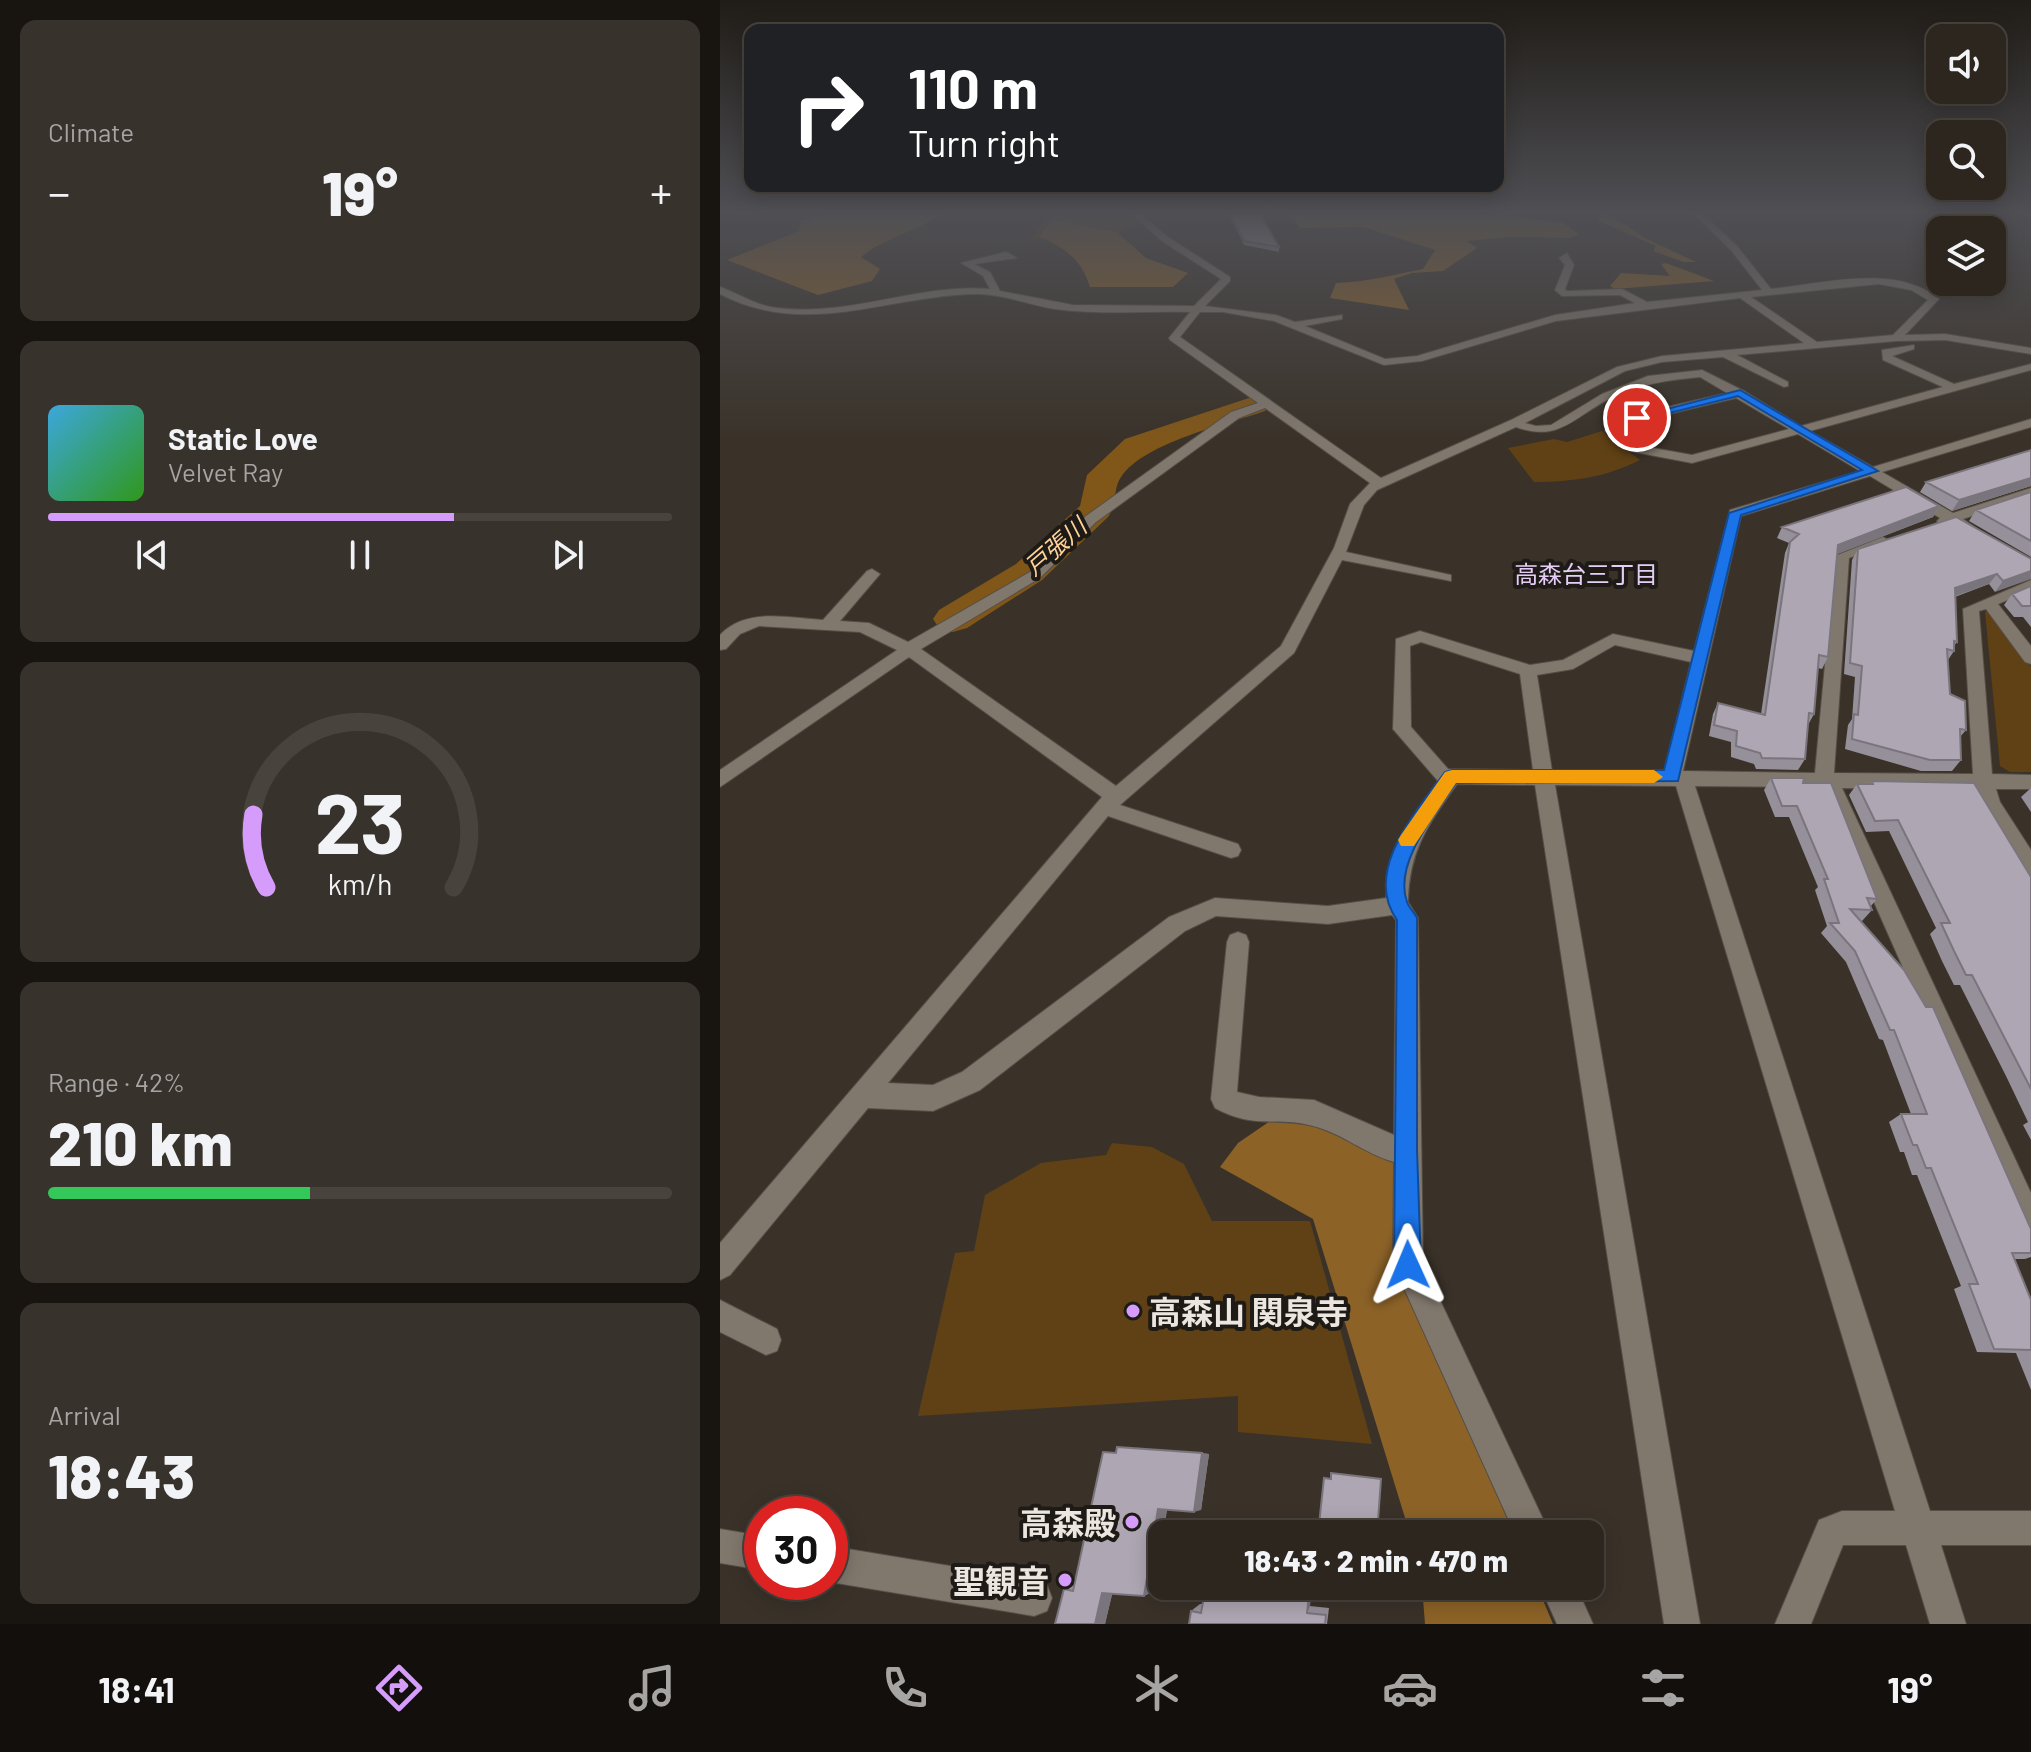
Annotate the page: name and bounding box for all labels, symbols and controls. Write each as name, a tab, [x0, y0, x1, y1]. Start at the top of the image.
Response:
map controls	[1926, 24, 2006, 296]
button: sound	[1926, 24, 2006, 104]
text: 110 m	[908, 53, 1038, 120]
icon: right	[776, 56, 880, 160]
text: Climate	[48, 116, 134, 147]
button: search	[1926, 120, 2006, 200]
text: Turn right	[908, 121, 1060, 164]
text: 19°	[322, 156, 398, 228]
text: −	[48, 165, 70, 218]
text: +	[650, 165, 672, 218]
button: layers	[1926, 216, 2006, 296]
pin	[1603, 384, 1671, 452]
icon: arrive	[1615, 396, 1659, 440]
text: Static Love	[168, 420, 318, 456]
text: Velvet Ray	[168, 456, 283, 487]
water label: 戸張川	[1018, 509, 1094, 581]
icon: previous	[130, 533, 174, 577]
icon: pause	[338, 533, 382, 577]
icon: next	[546, 533, 590, 577]
district label: 高森台三丁目	[1514, 559, 1658, 588]
text: 23	[315, 771, 405, 871]
text: km/h	[328, 866, 392, 901]
text: Range · 42%	[48, 1066, 185, 1097]
text: 210 km	[48, 1106, 233, 1178]
position arrow	[1366, 1223, 1450, 1307]
place label: 高森山 関泉寺	[1149, 1292, 1347, 1330]
marker: 高森山 関泉寺	[1124, 1302, 1142, 1320]
text: Arrival	[48, 1399, 121, 1430]
text: 18:43	[48, 1439, 195, 1511]
speed limit sign: 30	[744, 1496, 848, 1600]
place label: 高森殿	[1020, 1503, 1116, 1541]
marker: 高森殿	[1123, 1513, 1141, 1531]
text: 18:43 · 2 min · 470 m	[1244, 1542, 1508, 1578]
place label: 聖観音	[953, 1561, 1049, 1599]
marker: 聖観音	[1056, 1571, 1074, 1589]
icon: directions	[371, 1660, 427, 1716]
icon: music	[624, 1660, 680, 1716]
icon: phone	[877, 1660, 933, 1716]
icon: climate	[1129, 1660, 1185, 1716]
icon: car	[1382, 1660, 1438, 1716]
icon: filters	[1635, 1660, 1691, 1716]
text: 18:41	[98, 1667, 175, 1710]
text: 19°	[1887, 1667, 1933, 1710]

